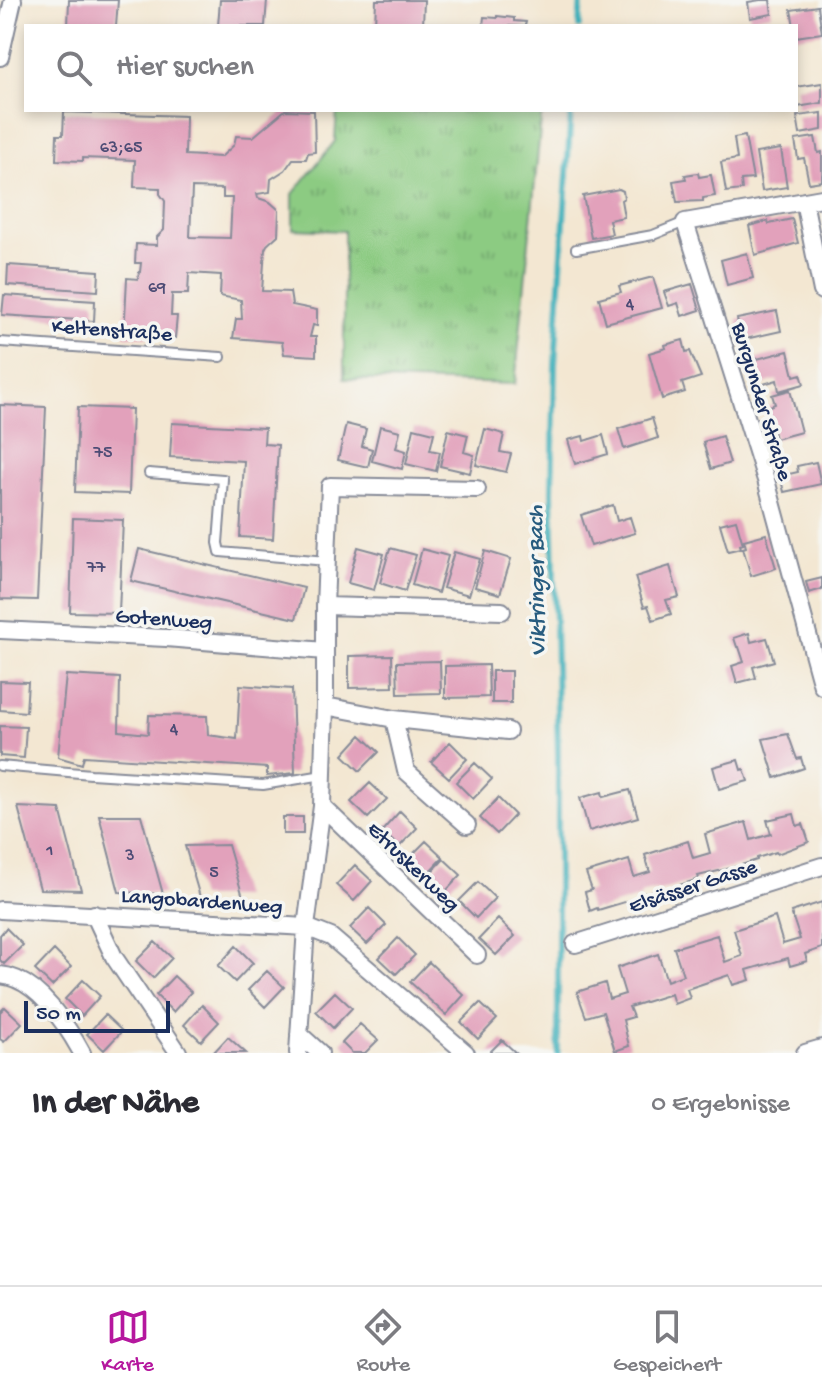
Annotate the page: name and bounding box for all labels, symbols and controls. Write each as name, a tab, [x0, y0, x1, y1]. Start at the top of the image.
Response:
search box	[24, 24, 798, 112]
icon: search	[52, 46, 96, 90]
text: Hier suchen	[116, 51, 254, 86]
house number: 63;65	[100, 138, 142, 159]
house number: 69	[148, 278, 166, 299]
house number: 4	[626, 295, 635, 316]
street label: Keltenstraße	[51, 315, 174, 349]
street label: Burgunder Straße	[724, 319, 797, 485]
house number: 75	[93, 443, 112, 464]
water label: Viktringer Bach	[523, 504, 554, 657]
house number: 77	[86, 558, 106, 579]
street label: Gotenweg	[114, 605, 213, 637]
house number: 4	[170, 720, 179, 741]
street label: Etruskerweg	[360, 817, 464, 918]
house number: 1	[45, 841, 54, 862]
house number: 3	[124, 846, 135, 867]
street label: Elsässer Gasse	[626, 855, 761, 921]
house number: 5	[209, 863, 219, 884]
street label: Langobardenweg	[120, 884, 283, 922]
scale bar	[24, 997, 170, 1033]
text: 50 m	[36, 1002, 81, 1028]
text: In der Nähe	[32, 1085, 199, 1125]
text: 0 Ergebnisse	[651, 1090, 790, 1121]
tab: Karte	[101, 1305, 154, 1379]
tab: Route	[357, 1305, 410, 1379]
tab: Gespeichert	[613, 1305, 721, 1379]

